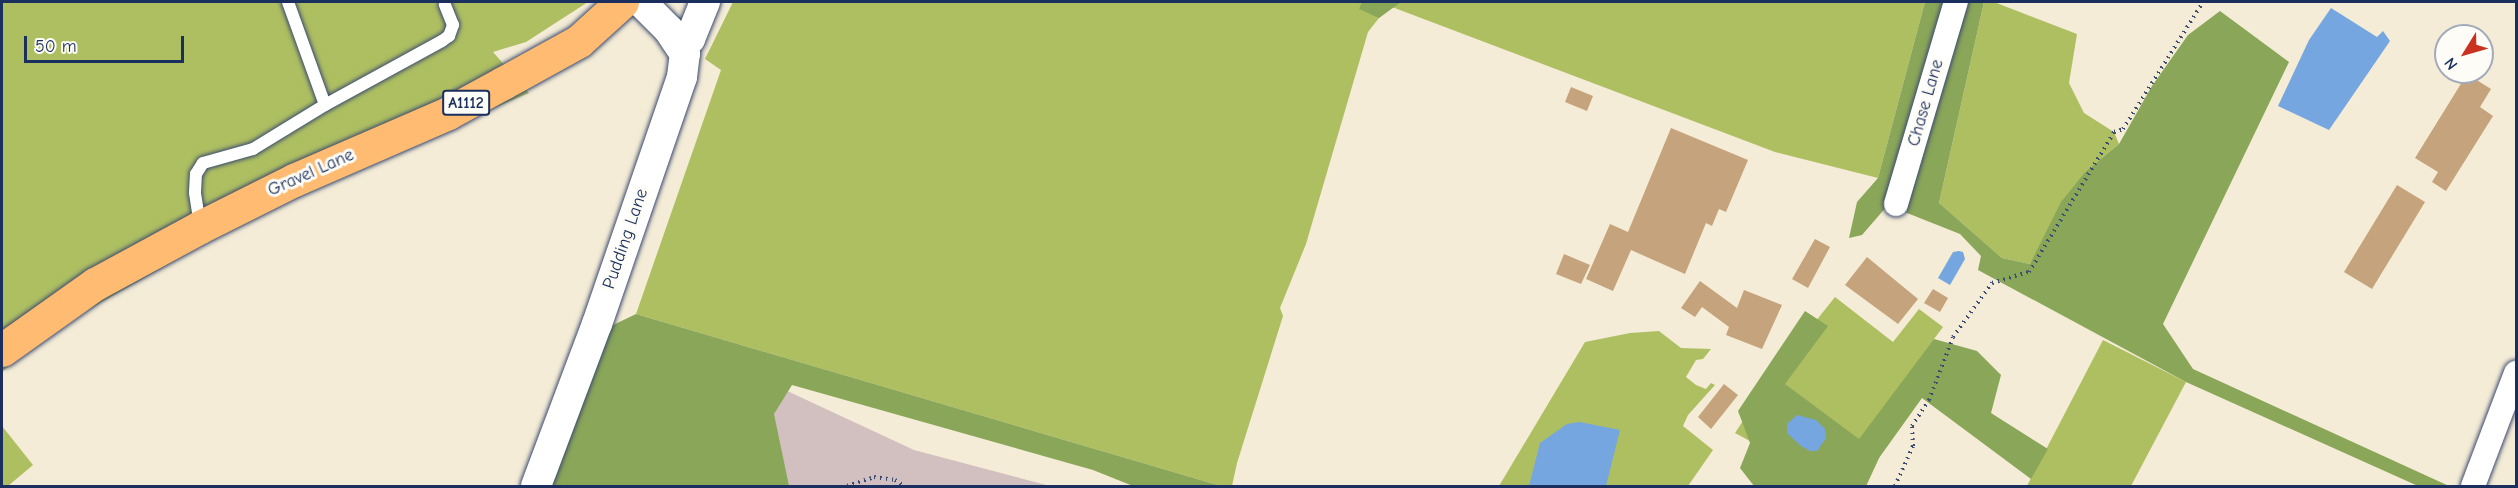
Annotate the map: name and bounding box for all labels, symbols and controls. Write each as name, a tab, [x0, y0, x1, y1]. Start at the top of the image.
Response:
scale bar	[27, 24, 188, 62]
north arrow	[2434, 24, 2494, 84]
text: 50 m	[35, 36, 77, 57]
text: N	[2441, 54, 2462, 73]
street label: Chase Lane	[1903, 57, 1949, 149]
road number: A1112	[442, 90, 490, 116]
street label: Gravel Lane	[265, 144, 357, 202]
street label: Pudding Lane	[599, 186, 653, 292]

